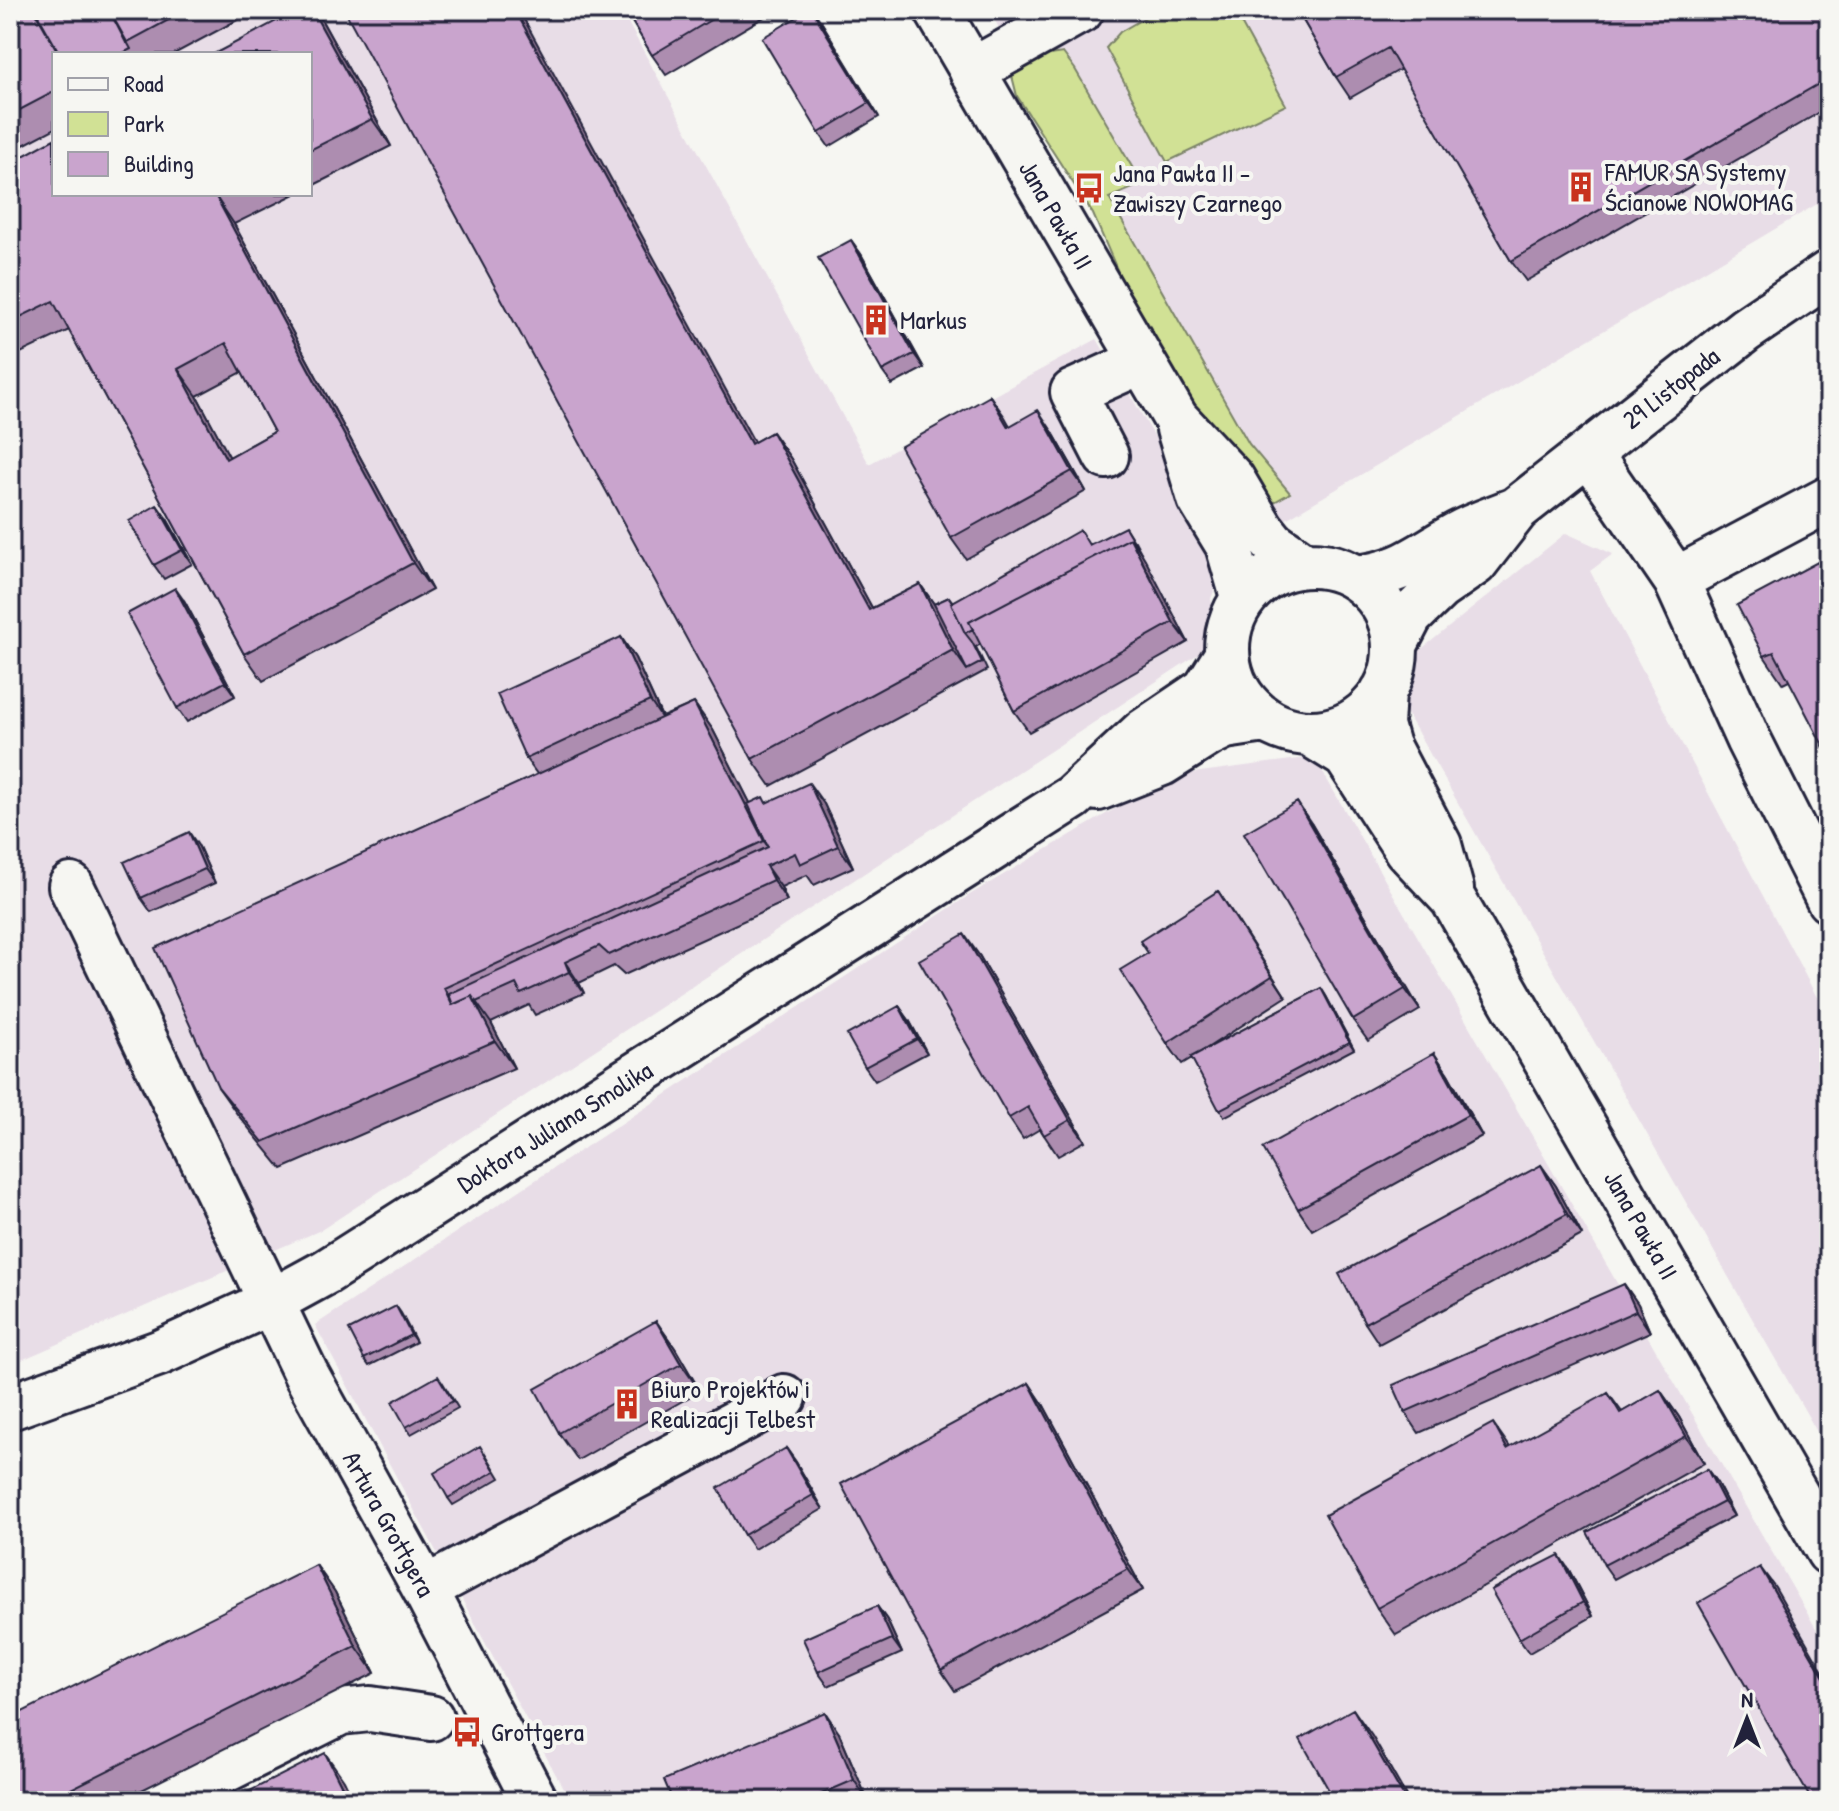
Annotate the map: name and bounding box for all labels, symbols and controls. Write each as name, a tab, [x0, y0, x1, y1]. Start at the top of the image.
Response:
legend	[52, 52, 312, 196]
text: Road	[124, 67, 163, 99]
text: Park	[124, 107, 164, 139]
text: Building	[124, 147, 194, 179]
street label: Jana Pawła II	[1011, 154, 1102, 276]
place label: FAMUR SA Systemy Ścianowe NOWOMAG	[1604, 154, 1794, 219]
place label: Jana Pawła II - Zawiszy Czarnego	[1113, 155, 1282, 220]
building icon: FAMUR SA Systemy Ścianowe NOWOMAG	[1564, 170, 1598, 204]
bus stop icon: Jana Pawła II - Zawiszy Czarnego	[1072, 171, 1106, 205]
place label: Markus	[900, 302, 967, 337]
building icon: Markus	[859, 303, 893, 337]
street label: 29 Listopada	[1615, 339, 1726, 437]
street label: Doktora Juliana Smolika	[451, 1052, 659, 1201]
street label: Jana Pawła II	[1596, 1164, 1687, 1286]
place label: Biuro Projektów i Realizacji Telbest	[651, 1371, 816, 1436]
building icon: Biuro Projektów i Realizacji Telbest	[610, 1387, 644, 1421]
street label: Artura Grottgera	[335, 1445, 444, 1603]
north arrow	[1707, 1679, 1787, 1759]
text: N	[1741, 1684, 1753, 1714]
place label: Grottgera	[491, 1714, 584, 1749]
bus stop icon: Grottgera	[450, 1715, 484, 1749]

